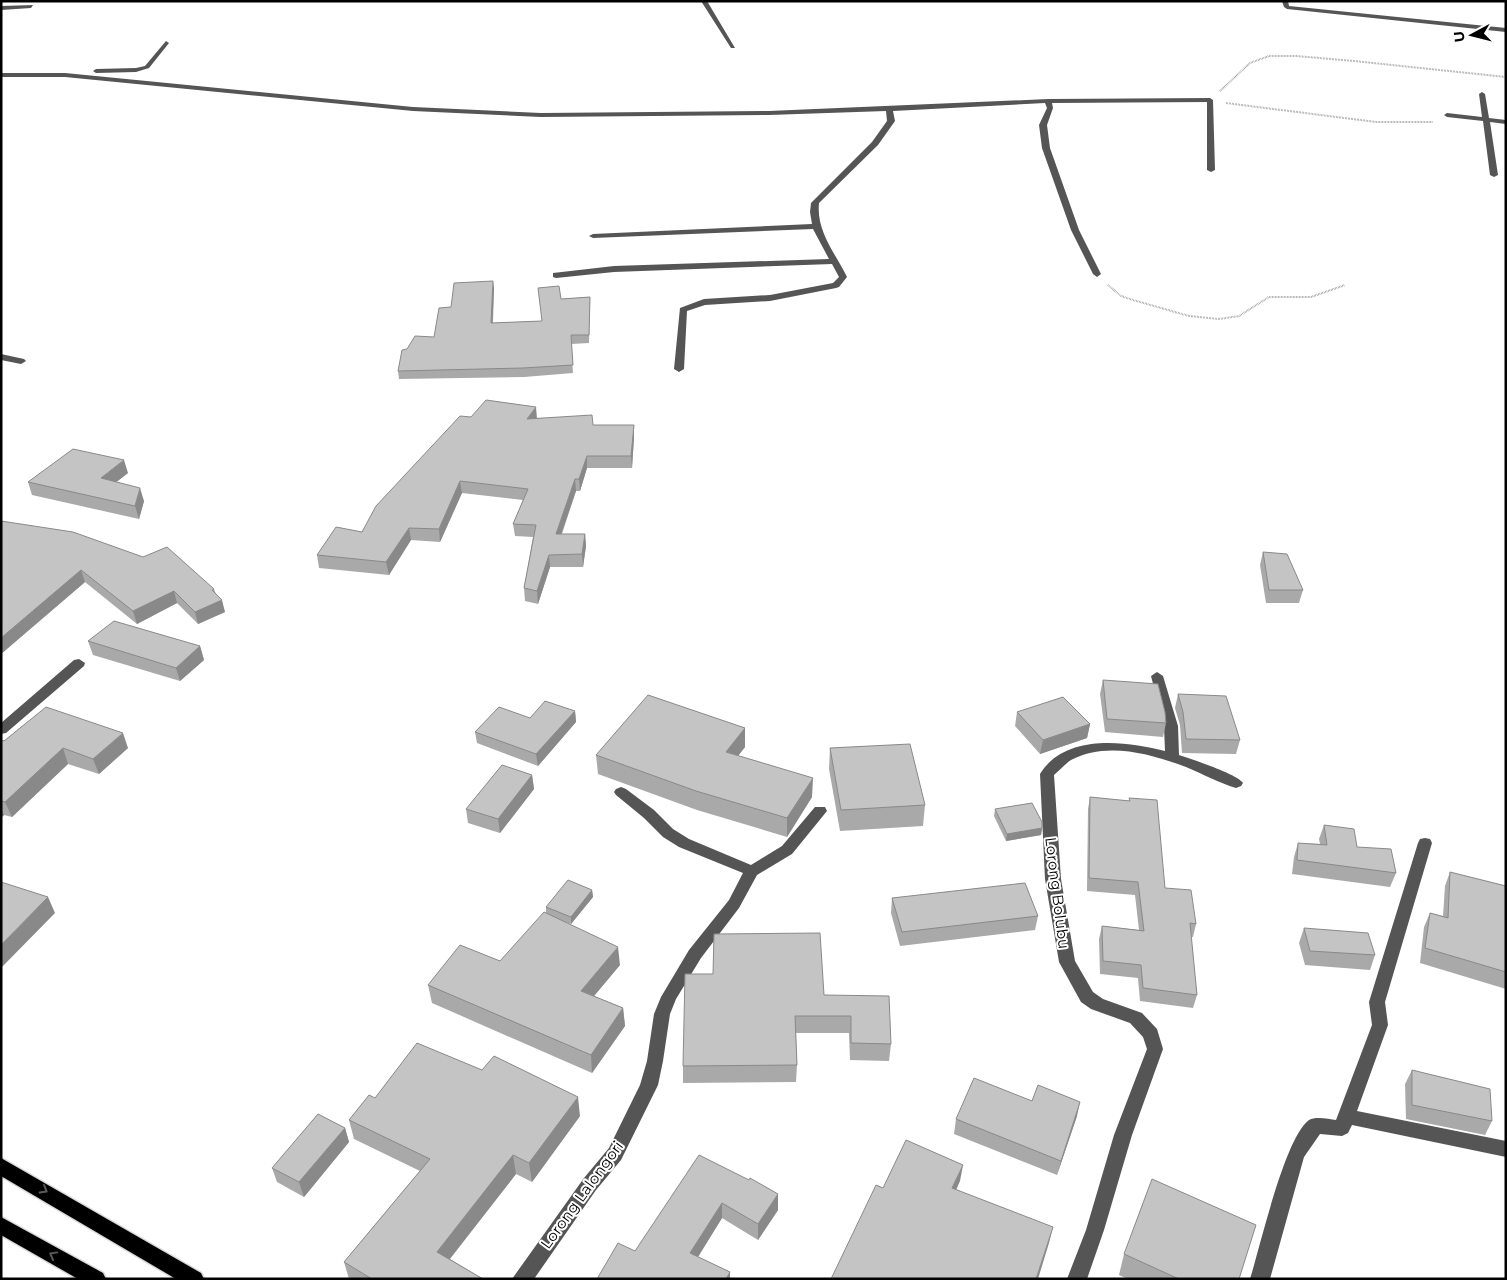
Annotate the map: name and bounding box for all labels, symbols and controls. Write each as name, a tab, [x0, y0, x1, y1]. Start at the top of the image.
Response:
north arrow	[1447, 10, 1497, 60]
text: U	[1449, 30, 1469, 43]
street label: Lorong Bolubu	[1041, 836, 1074, 950]
street label: Lorong Lalongori	[536, 1137, 627, 1252]
one-way arrow	[38, 1184, 47, 1194]
one-way arrow	[49, 1251, 58, 1261]

